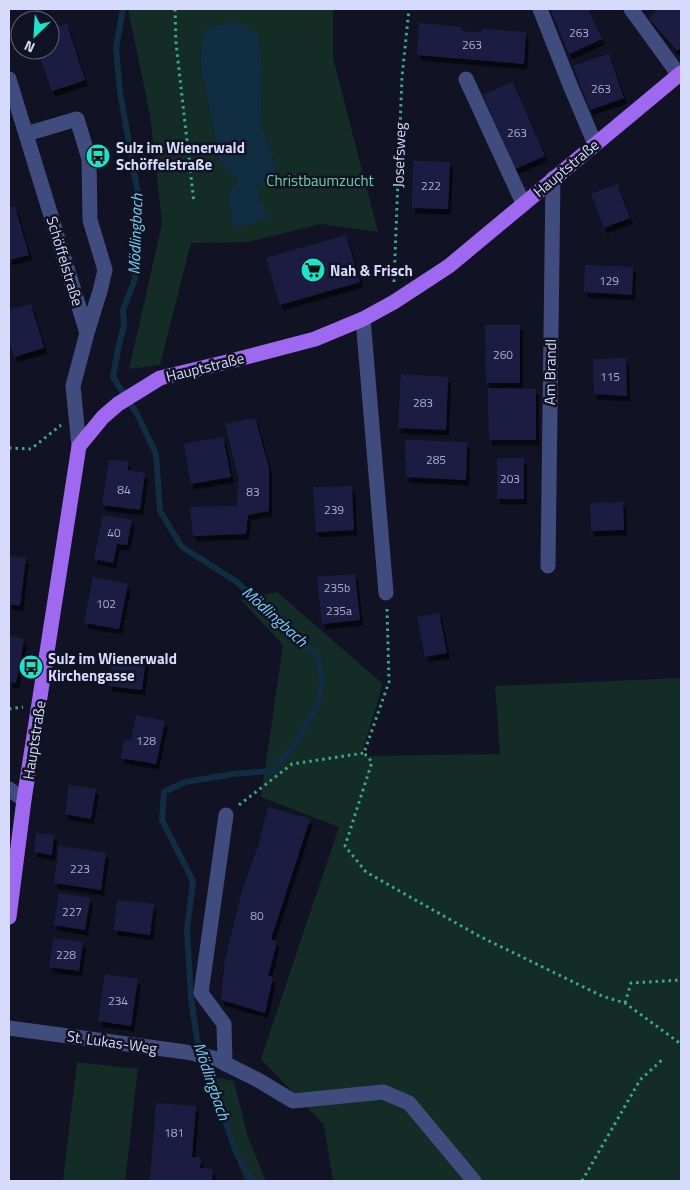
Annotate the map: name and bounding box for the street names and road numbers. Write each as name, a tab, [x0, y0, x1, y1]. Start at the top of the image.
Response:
street label: Josefsweg	[386, 122, 412, 188]
street label: Hauptstraße	[528, 134, 604, 202]
street label: Schöffelstraße	[40, 213, 90, 309]
street label: Am Brandl	[538, 339, 562, 405]
street label: Hauptstraße	[163, 346, 247, 388]
street label: Hauptstraße	[16, 699, 52, 781]
street label: St. Lukas-Weg	[65, 1024, 159, 1060]

